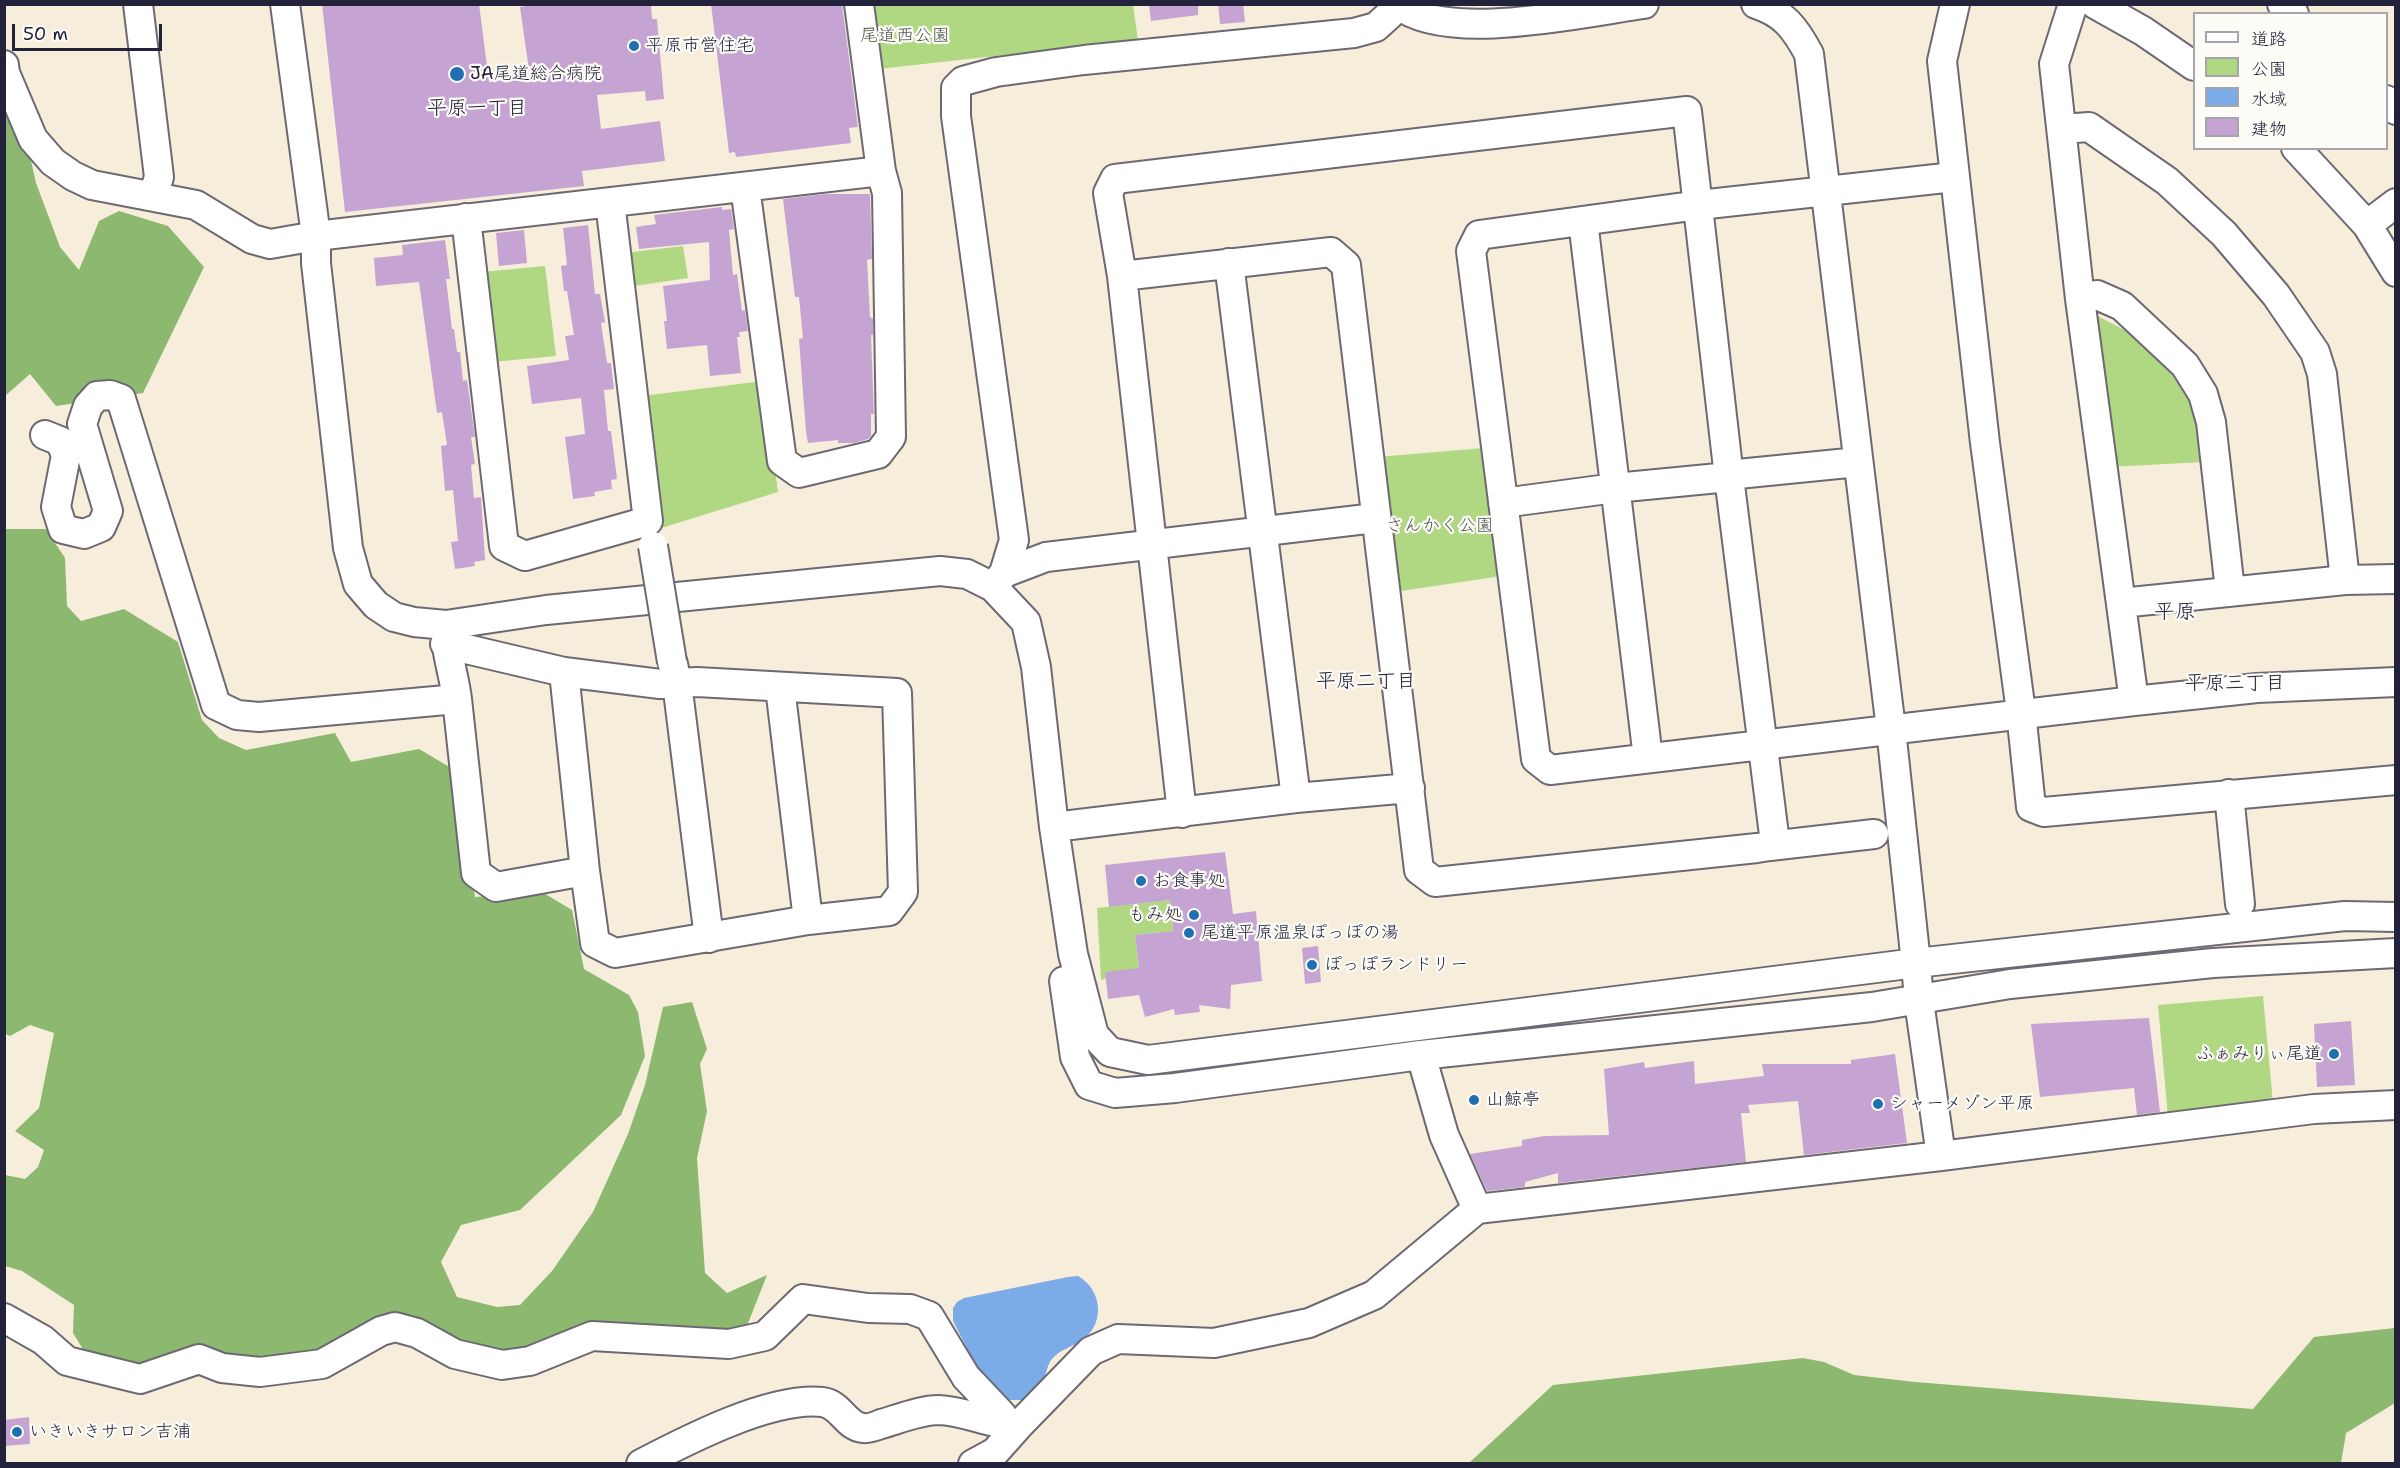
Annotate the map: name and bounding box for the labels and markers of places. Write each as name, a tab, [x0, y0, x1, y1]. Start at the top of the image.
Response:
place label: 平原市営住宅	[646, 35, 754, 57]
marker: 平原市営住宅	[627, 39, 641, 53]
place label: JA尾道総合病院	[470, 63, 602, 85]
marker: JA尾道総合病院	[448, 65, 466, 83]
place label: お食事処	[1153, 870, 1225, 892]
marker: お食事処	[1134, 874, 1148, 888]
place label: もみ処	[1128, 904, 1182, 926]
marker: もみ処	[1187, 908, 1201, 922]
place label: 尾道平原温泉ぽっぽの湯	[1201, 922, 1399, 944]
marker: 尾道平原温泉ぽっぽの湯	[1182, 926, 1196, 940]
place label: ぽっぽランドリー	[1324, 954, 1468, 976]
marker: ぽっぽランドリー	[1305, 958, 1319, 972]
place label: ふぁみりぃ尾道	[2196, 1043, 2322, 1065]
marker: ふぁみりぃ尾道	[2327, 1047, 2341, 1061]
place label: 山鯨亭	[1486, 1089, 1540, 1111]
marker: 山鯨亭	[1467, 1093, 1481, 1107]
place label: シャーメゾン平原	[1890, 1093, 2034, 1115]
marker: シャーメゾン平原	[1871, 1097, 1885, 1111]
place label: いきいきサロン吉浦	[29, 1421, 191, 1443]
marker: いきいきサロン吉浦	[10, 1425, 24, 1439]

